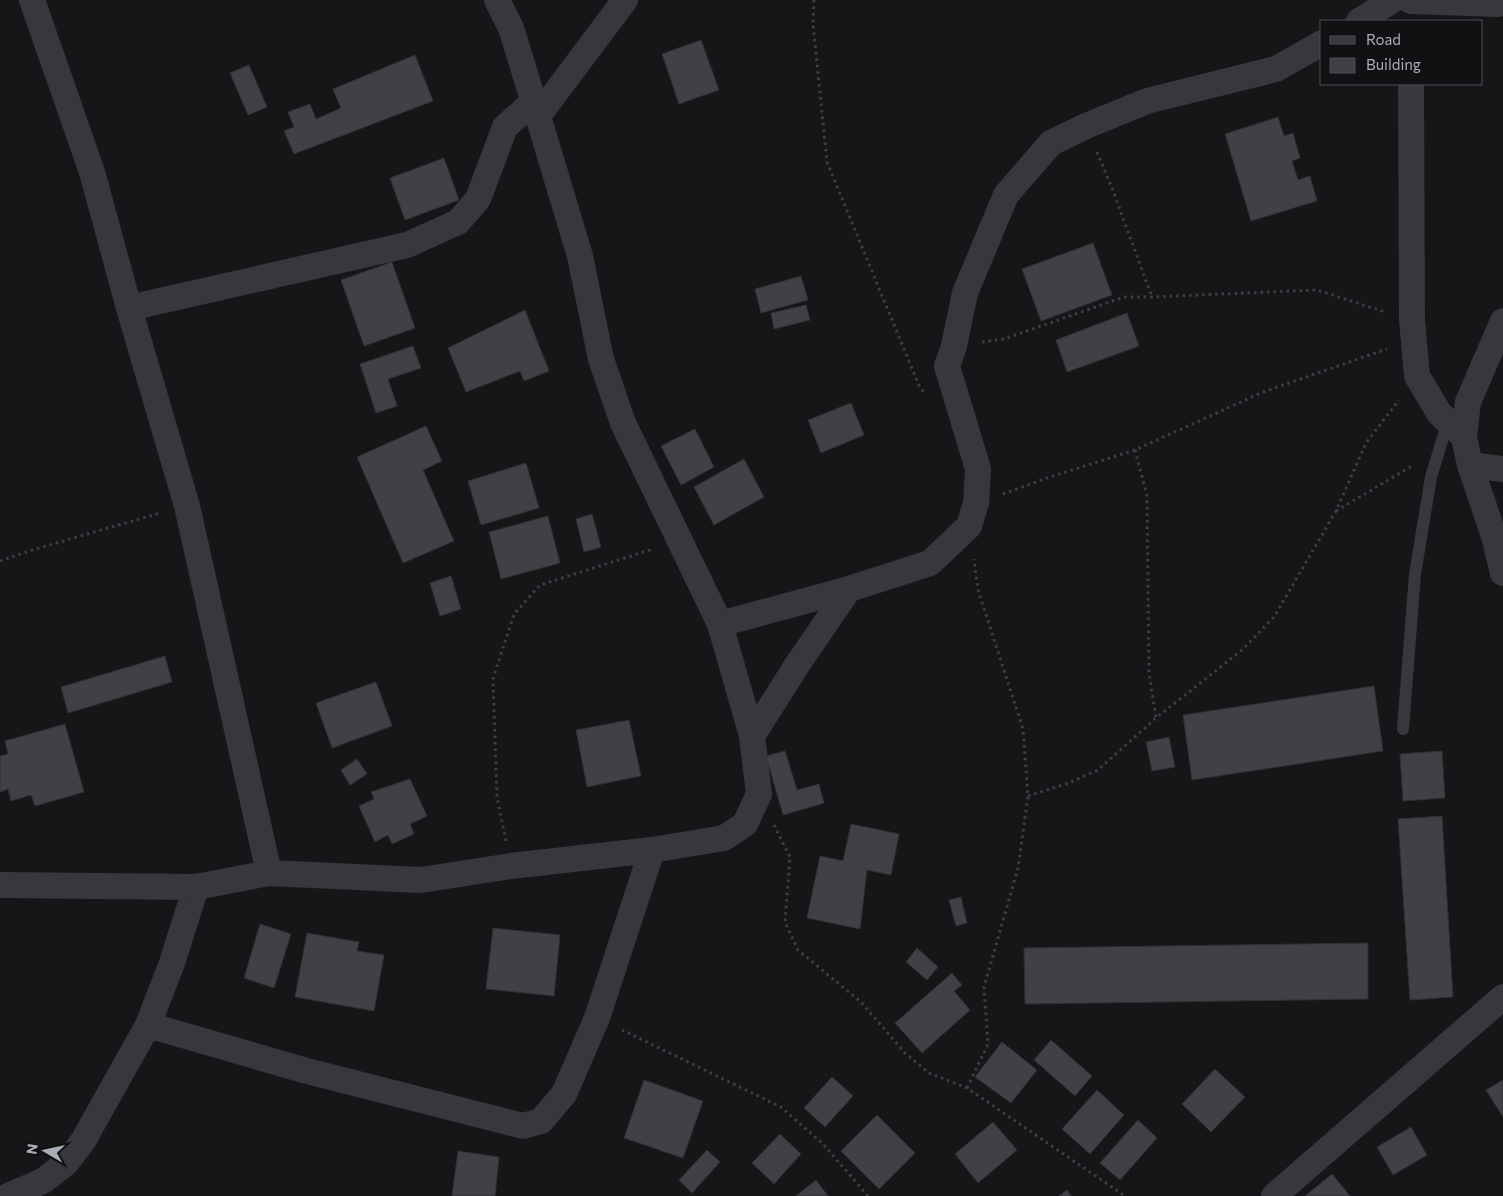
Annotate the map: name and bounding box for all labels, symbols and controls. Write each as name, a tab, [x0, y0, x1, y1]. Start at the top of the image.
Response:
legend	[1320, 20, 1483, 85]
text: Road	[1366, 30, 1401, 48]
text: Building	[1366, 55, 1421, 73]
north arrow	[20, 1126, 70, 1176]
text: N	[22, 1142, 41, 1155]

